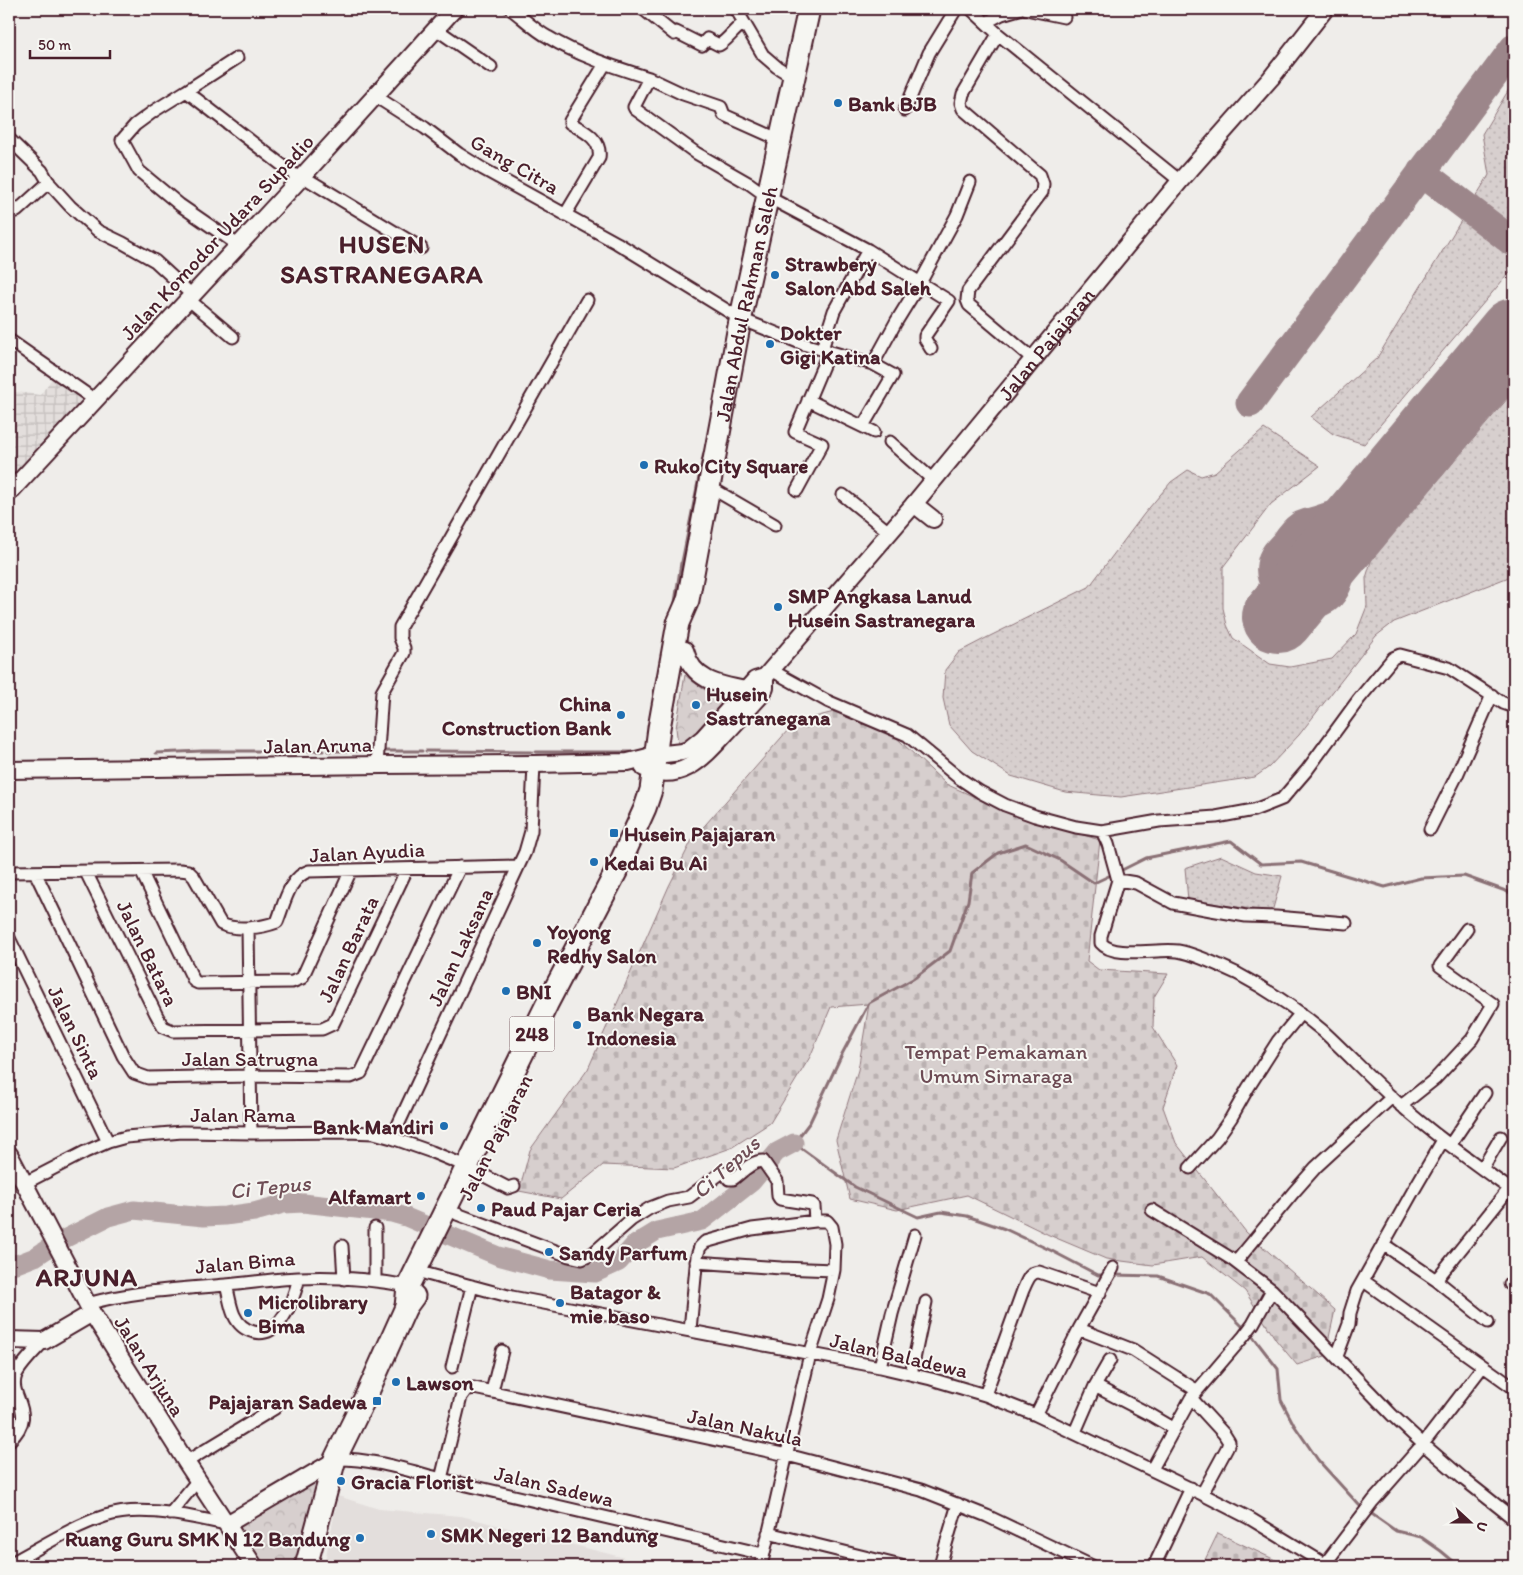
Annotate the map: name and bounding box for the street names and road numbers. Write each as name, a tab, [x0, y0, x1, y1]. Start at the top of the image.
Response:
street label: Gang Citra	[466, 128, 564, 200]
street label: Jalan Komodor Udara Supadio	[115, 129, 319, 345]
street label: Jalan Abdul Rahman Saleh	[709, 183, 782, 423]
street label: Jalan Pajajaran	[992, 282, 1100, 405]
street label: Jalan Aruna	[263, 732, 373, 758]
street label: Jalan Ayudia	[309, 837, 425, 867]
street label: Jalan Laksana	[422, 884, 498, 1010]
street label: Jalan Barata	[312, 892, 384, 1006]
street label: Jalan Batara	[112, 896, 184, 1010]
street label: Jalan Sinta	[43, 981, 109, 1083]
road number: 248	[510, 1016, 554, 1052]
street label: Jalan Satrugna	[182, 1046, 318, 1071]
street label: Jalan Pajajaran	[452, 1070, 538, 1204]
street label: Jalan Rama	[190, 1102, 296, 1127]
street label: Jalan Bima	[194, 1245, 296, 1279]
street label: Jalan Arjuna	[109, 1311, 191, 1421]
street label: Jalan Baladewa	[828, 1327, 970, 1383]
street label: Jalan Nakula	[685, 1403, 805, 1451]
street label: Jalan Sadewa	[492, 1460, 616, 1512]

